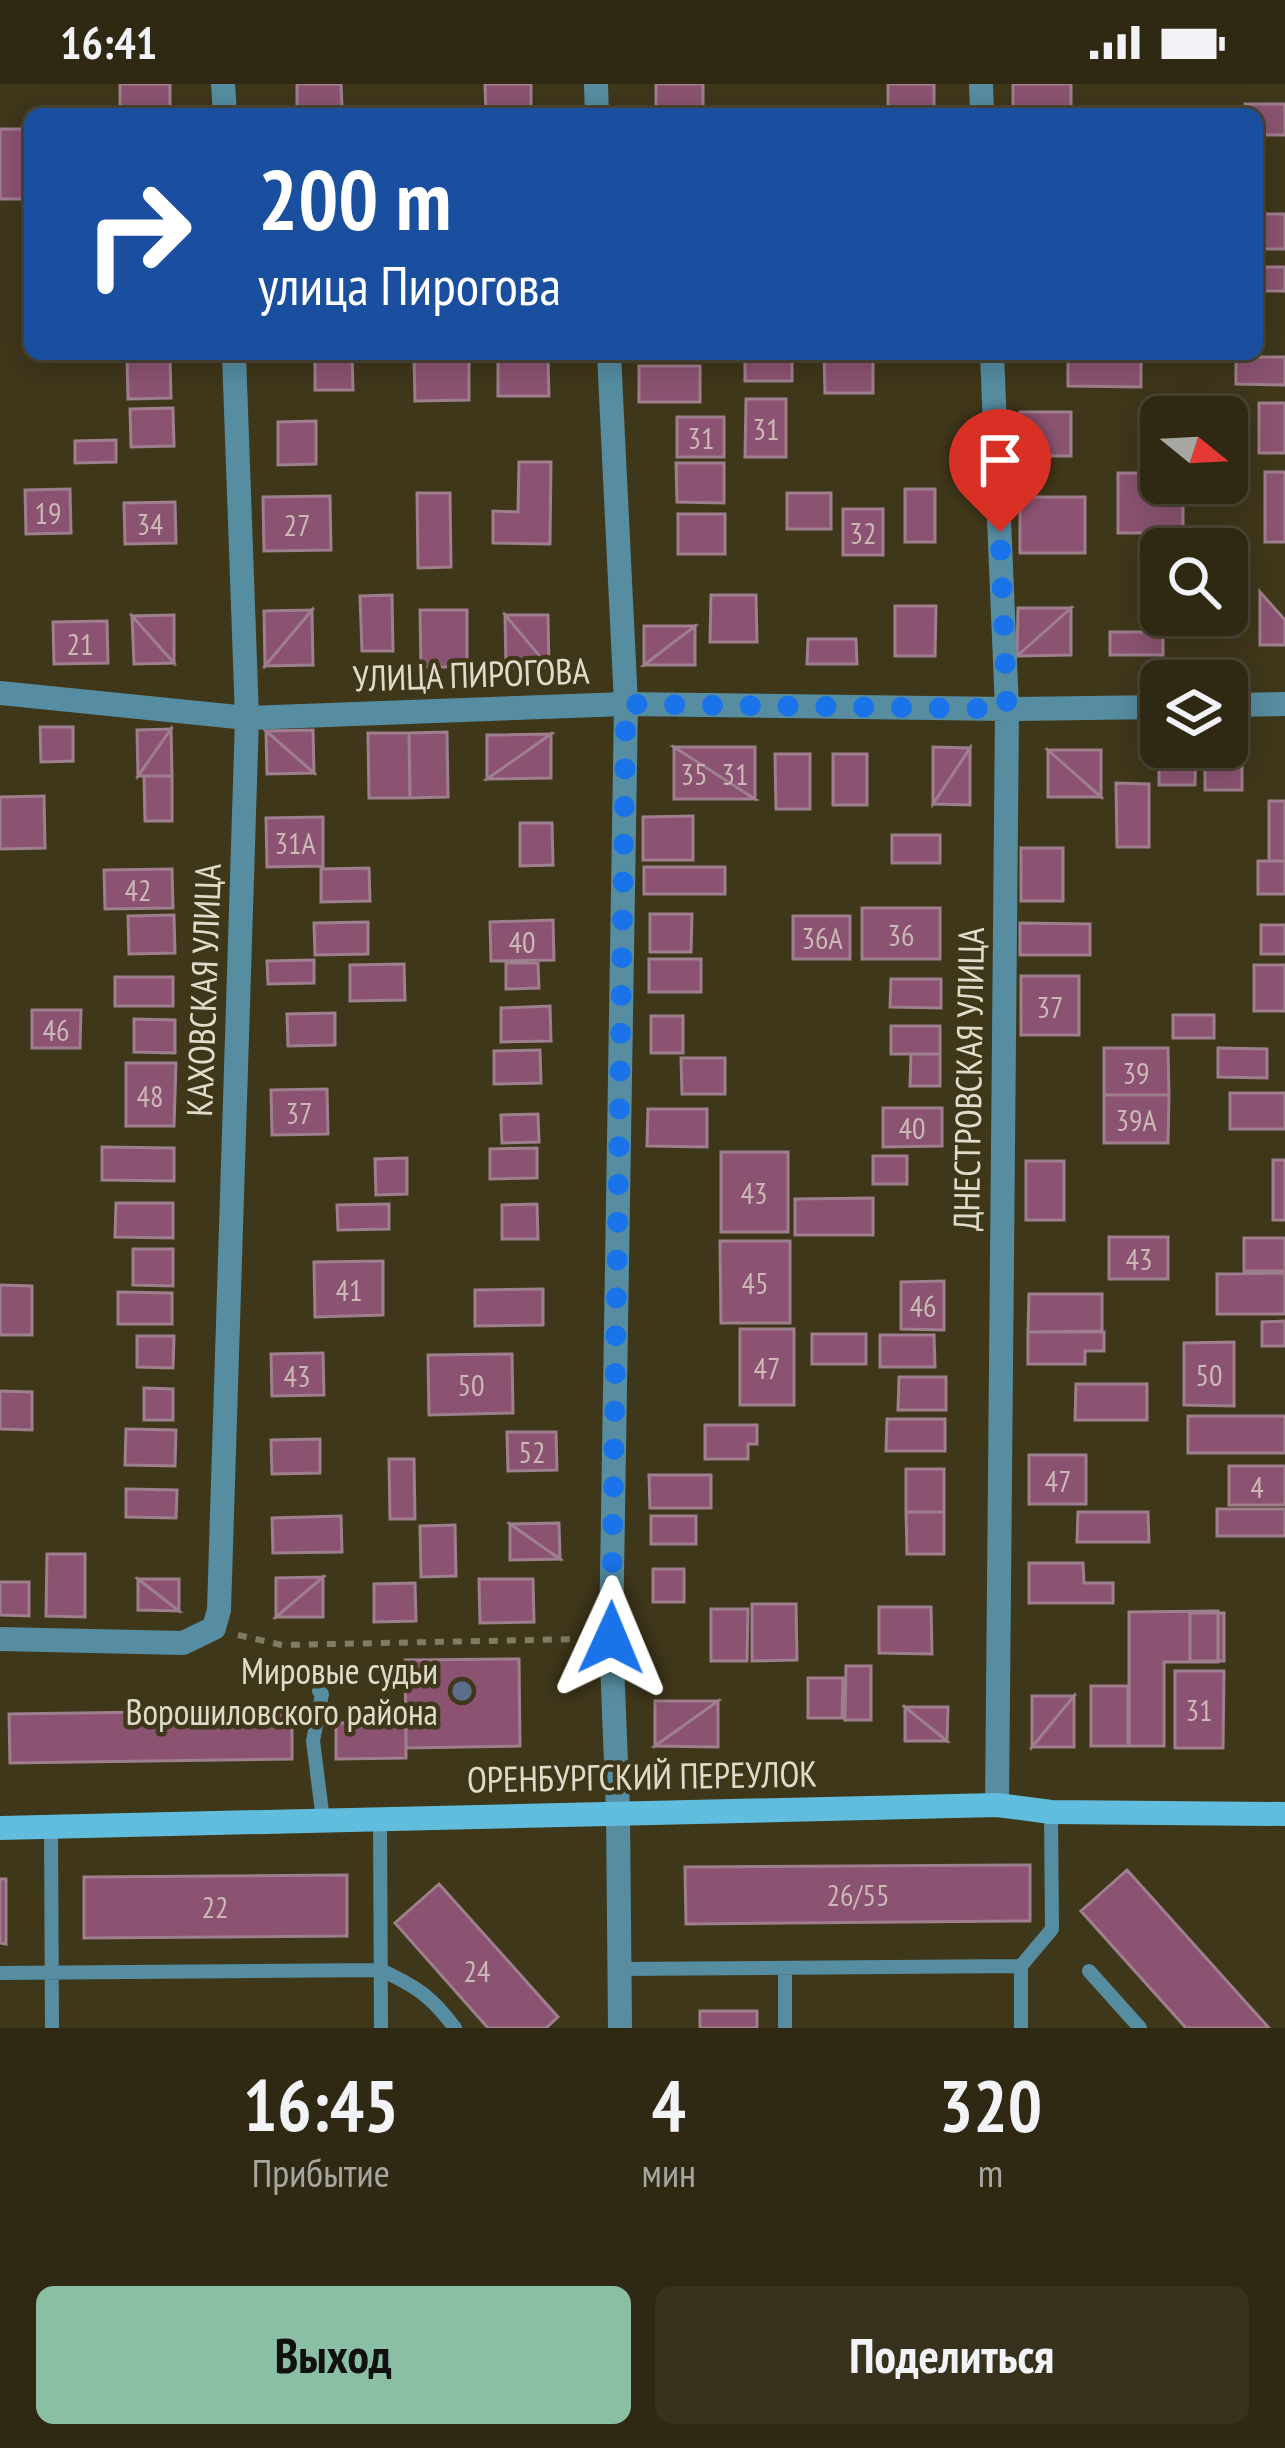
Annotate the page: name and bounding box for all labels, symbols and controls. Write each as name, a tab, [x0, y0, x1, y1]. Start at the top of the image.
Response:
text: 16:41	[60, 13, 157, 71]
text: 200 m	[258, 144, 451, 253]
icon: right	[60, 156, 216, 312]
text: улица Пирогова	[258, 250, 561, 320]
north arrow	[1140, 396, 1248, 504]
map controls	[1140, 396, 1248, 768]
house number: 31	[753, 409, 780, 448]
pin	[949, 409, 1051, 532]
house number: 31	[688, 418, 715, 457]
icon: arrive	[967, 427, 1033, 493]
house number: 19	[35, 493, 62, 532]
house number: 34	[137, 504, 164, 543]
house number: 27	[284, 505, 311, 544]
house number: 32	[850, 513, 877, 552]
button: search	[1140, 528, 1248, 636]
house number: 21	[67, 624, 94, 663]
street label: УЛИЦА ПИРОГОВА	[352, 646, 590, 702]
button: layers	[1140, 660, 1248, 768]
house number: 35	[681, 754, 708, 793]
house number: 31	[722, 754, 749, 793]
house number: 31А	[274, 823, 316, 862]
street label: КАХОВСКАЯ УЛИЦА	[175, 863, 231, 1117]
house number: 42	[125, 870, 152, 909]
house number: 36	[888, 915, 915, 954]
house number: 36А	[801, 918, 843, 957]
house number: 40	[509, 922, 536, 961]
street label: ДНЕСТРОВСКАЯ УЛИЦА	[942, 927, 994, 1231]
house number: 37	[1037, 987, 1064, 1026]
house number: 46	[43, 1010, 70, 1049]
house number: 39	[1123, 1053, 1150, 1092]
house number: 48	[137, 1076, 164, 1115]
house number: 37	[286, 1093, 313, 1132]
house number: 39А	[1115, 1100, 1157, 1139]
house number: 40	[899, 1108, 926, 1147]
house number: 43	[741, 1173, 768, 1212]
house number: 43	[1126, 1239, 1153, 1278]
house number: 45	[742, 1263, 769, 1302]
house number: 41	[336, 1270, 363, 1309]
house number: 46	[910, 1286, 937, 1325]
house number: 47	[754, 1348, 781, 1387]
house number: 50	[1196, 1355, 1223, 1394]
house number: 43	[284, 1356, 311, 1395]
house number: 50	[458, 1365, 485, 1404]
house number: 52	[519, 1432, 546, 1471]
house number: 47	[1045, 1461, 1072, 1500]
house number: 4	[1250, 1467, 1264, 1506]
position arrow	[548, 1575, 674, 1701]
place label: Мировые судьи Ворошиловского района	[126, 1647, 438, 1735]
marker: Мировые судьи Ворошиловского района	[449, 1678, 475, 1704]
house number: 31	[1186, 1690, 1213, 1729]
street label: ОРЕНБУРГСКИЙ ПЕРЕУЛОК	[467, 1749, 817, 1803]
house number: 26/55	[827, 1875, 889, 1914]
house number: 22	[202, 1887, 229, 1926]
house number: 24	[464, 1951, 491, 1990]
text: 16:45	[243, 2058, 399, 2151]
text: 4	[652, 2058, 686, 2151]
text: 320	[939, 2058, 1042, 2151]
text: Прибытие	[252, 2147, 390, 2198]
text: мин	[642, 2147, 696, 2198]
text: m	[978, 2147, 1003, 2198]
button: Выход	[36, 2286, 631, 2424]
button: Поделиться	[655, 2286, 1249, 2424]

